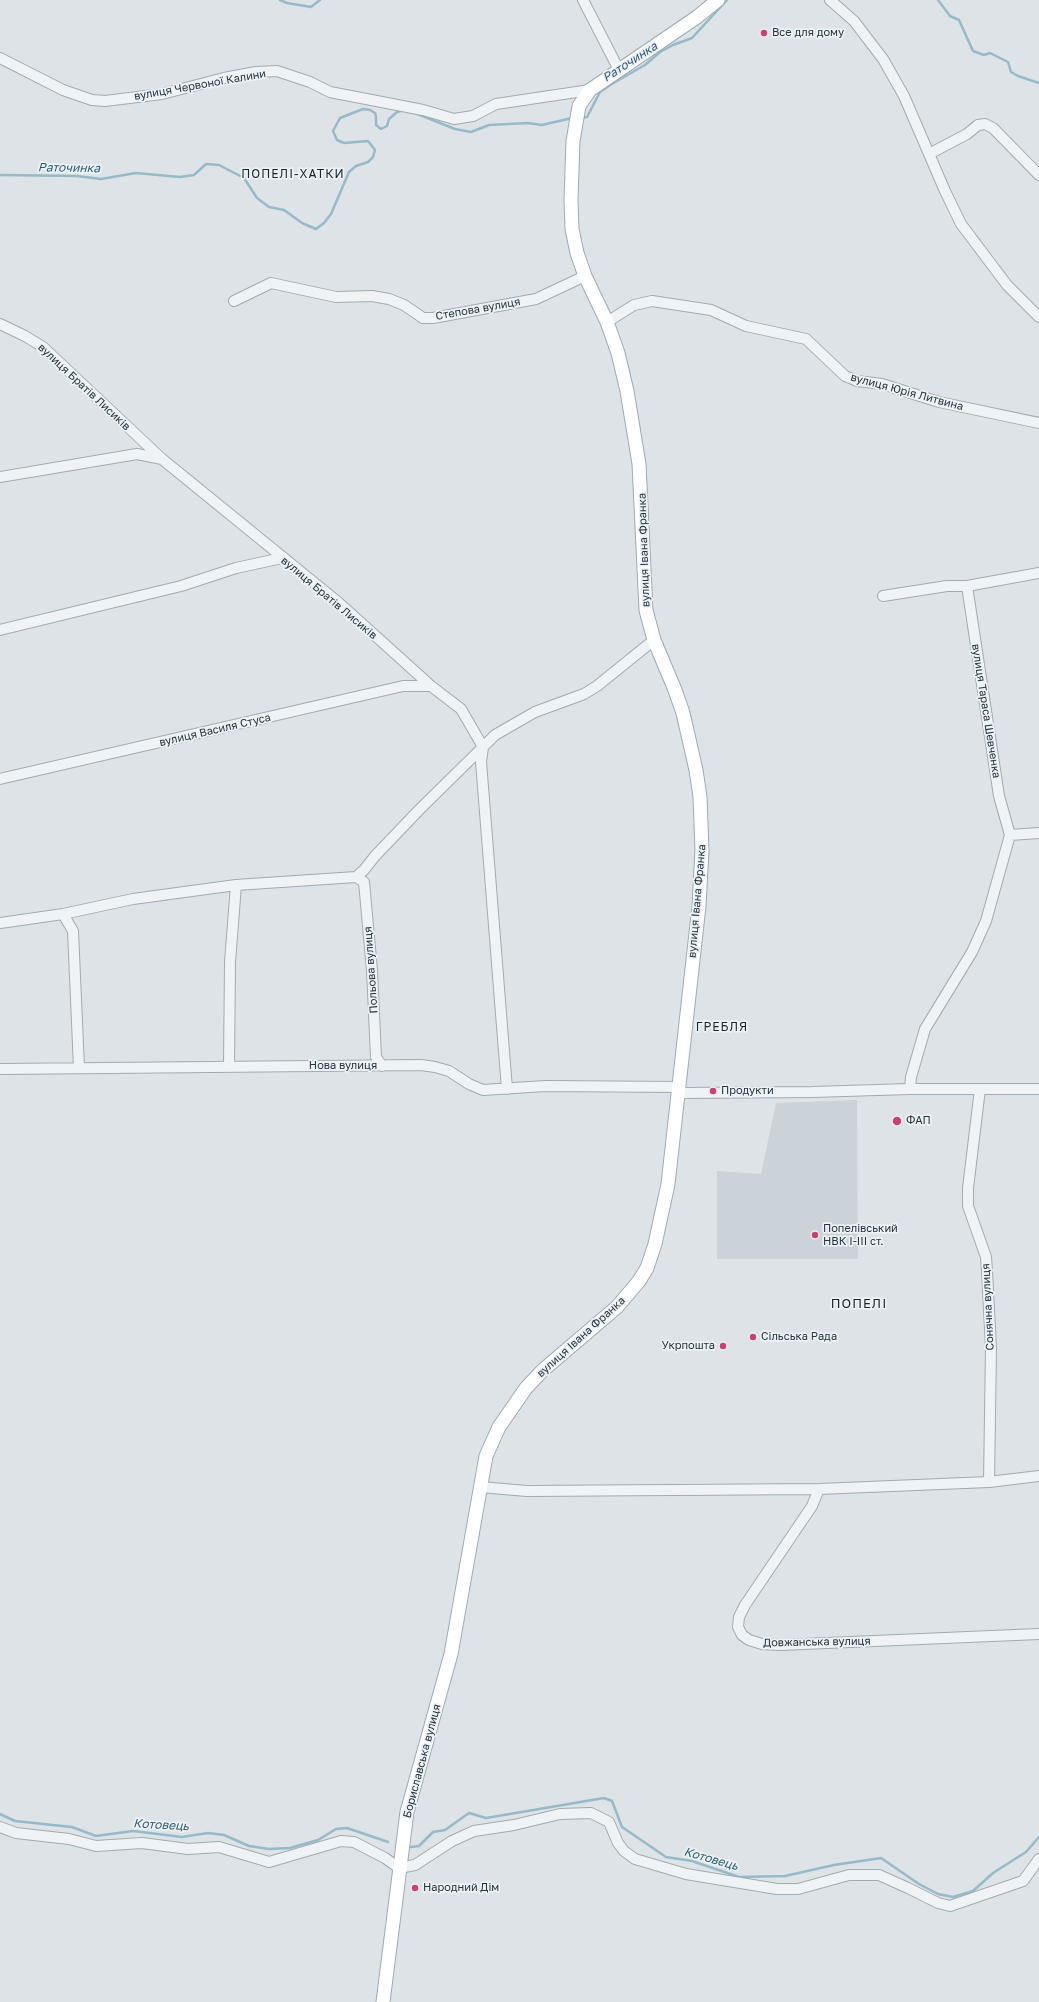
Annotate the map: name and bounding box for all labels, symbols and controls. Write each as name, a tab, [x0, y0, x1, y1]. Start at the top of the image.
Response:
place label: Все для дому	[772, 26, 844, 40]
marker: Все для дому	[759, 28, 769, 38]
water label: Раточинка	[600, 39, 660, 85]
street label: вулиця Червоної Калини	[133, 67, 267, 103]
water label: Раточинка	[38, 160, 100, 176]
district label: ПОПЕЛІ-ХАТКИ	[241, 167, 345, 181]
street label: Степова вулиця	[435, 295, 521, 323]
street label: вулиця Братів Лисиків	[35, 341, 133, 433]
street label: вулиця Юрія Литвина	[849, 371, 965, 413]
street label: вулиця Івана Франка	[635, 493, 653, 607]
street label: вулиця Братів Лисиків	[278, 554, 380, 642]
street label: вулиця Тараса Шевченка	[969, 643, 1003, 779]
street label: вулиця Василя Стуса	[158, 711, 272, 749]
street label: вулиця Івана Франка	[685, 844, 709, 958]
street label: Польова вулиця	[361, 926, 381, 1014]
district label: ГРЕБЛЯ	[696, 1020, 748, 1034]
street label: Нова вулиця	[309, 1059, 377, 1073]
place label: Продукти	[721, 1084, 774, 1098]
marker: Продукти	[708, 1086, 718, 1096]
place label: ФАП	[906, 1114, 931, 1128]
marker: ФАП	[891, 1115, 903, 1127]
place label: Попелівський НВК І-ІІІ ст.	[823, 1222, 898, 1248]
marker: Попелівський НВК І-ІІІ ст.	[810, 1230, 820, 1240]
street label: Сонячна вулиця	[979, 1263, 997, 1351]
street label: вулиця Івана Франка	[534, 1294, 628, 1380]
district label: ПОПЕЛІ	[831, 1296, 887, 1312]
place label: Сільська Рада	[761, 1330, 837, 1344]
marker: Сільська Рада	[748, 1332, 758, 1342]
place label: Укрпошта	[661, 1339, 715, 1353]
marker: Укрпошта	[718, 1341, 728, 1351]
street label: Довжанська вулиця	[763, 1634, 871, 1650]
street label: Бориславська вулиця	[400, 1703, 444, 1819]
water label: Котовець	[133, 1816, 189, 1834]
water label: Котовець	[682, 1844, 740, 1874]
place label: Народний Дім	[423, 1881, 499, 1895]
marker: Народний Дім	[410, 1883, 420, 1893]

